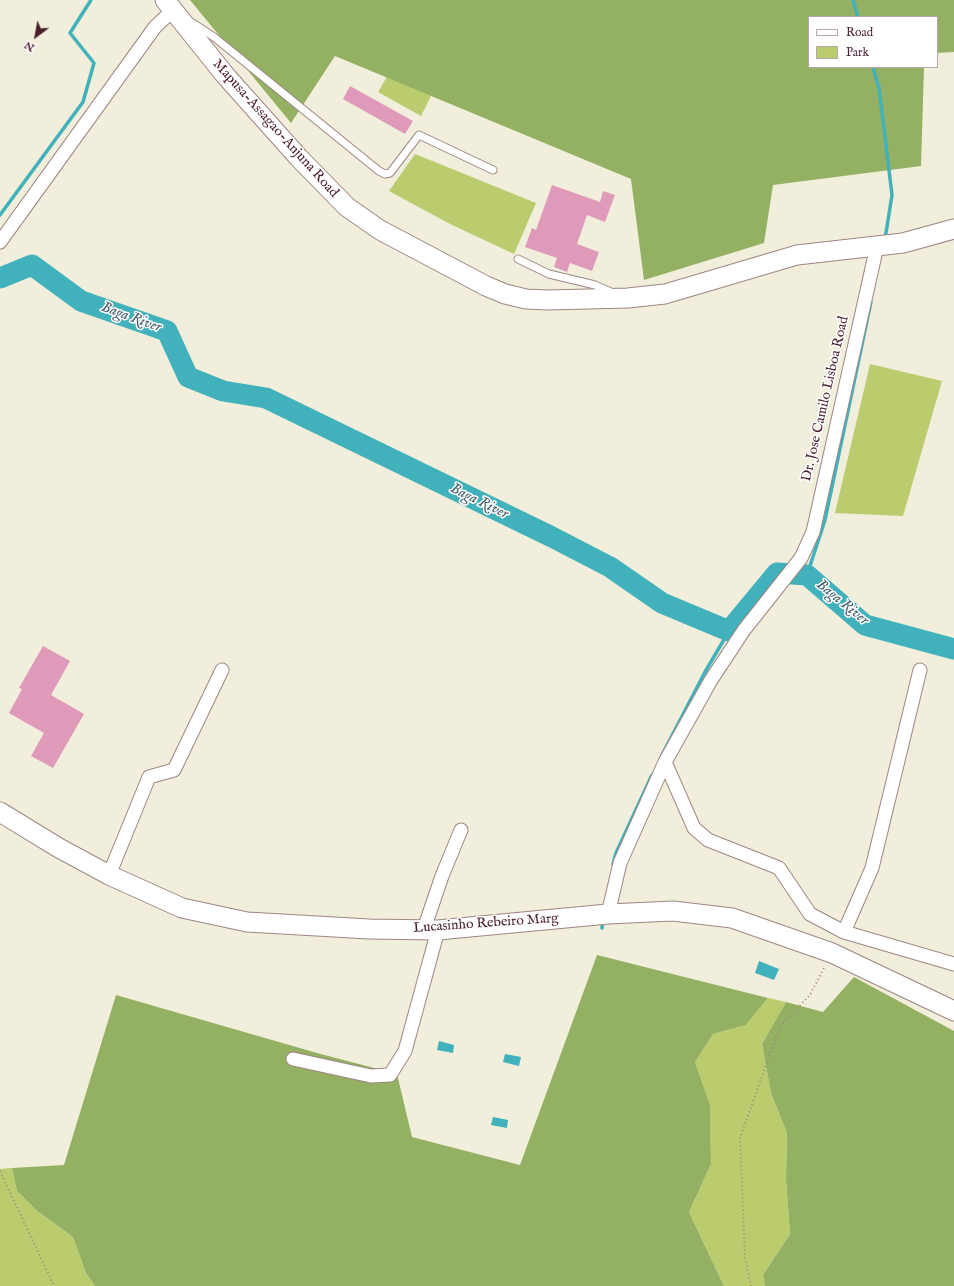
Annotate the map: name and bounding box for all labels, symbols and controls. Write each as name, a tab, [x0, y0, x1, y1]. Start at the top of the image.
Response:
north arrow	[16, 16, 56, 56]
legend	[808, 16, 938, 68]
text: Road	[846, 25, 873, 40]
text: N	[22, 38, 37, 55]
text: Park	[846, 45, 869, 60]
street label: Mapusa-Assagao-Anjuna Road	[208, 56, 342, 202]
water label: Baga River	[98, 299, 164, 337]
street label: Dr. Jose Camilo Lisboa Road	[799, 315, 853, 483]
water label: Baga River	[447, 480, 511, 524]
water label: Baga River	[812, 576, 872, 630]
street label: Lucasinho Rebeiro Marg	[413, 911, 559, 937]

